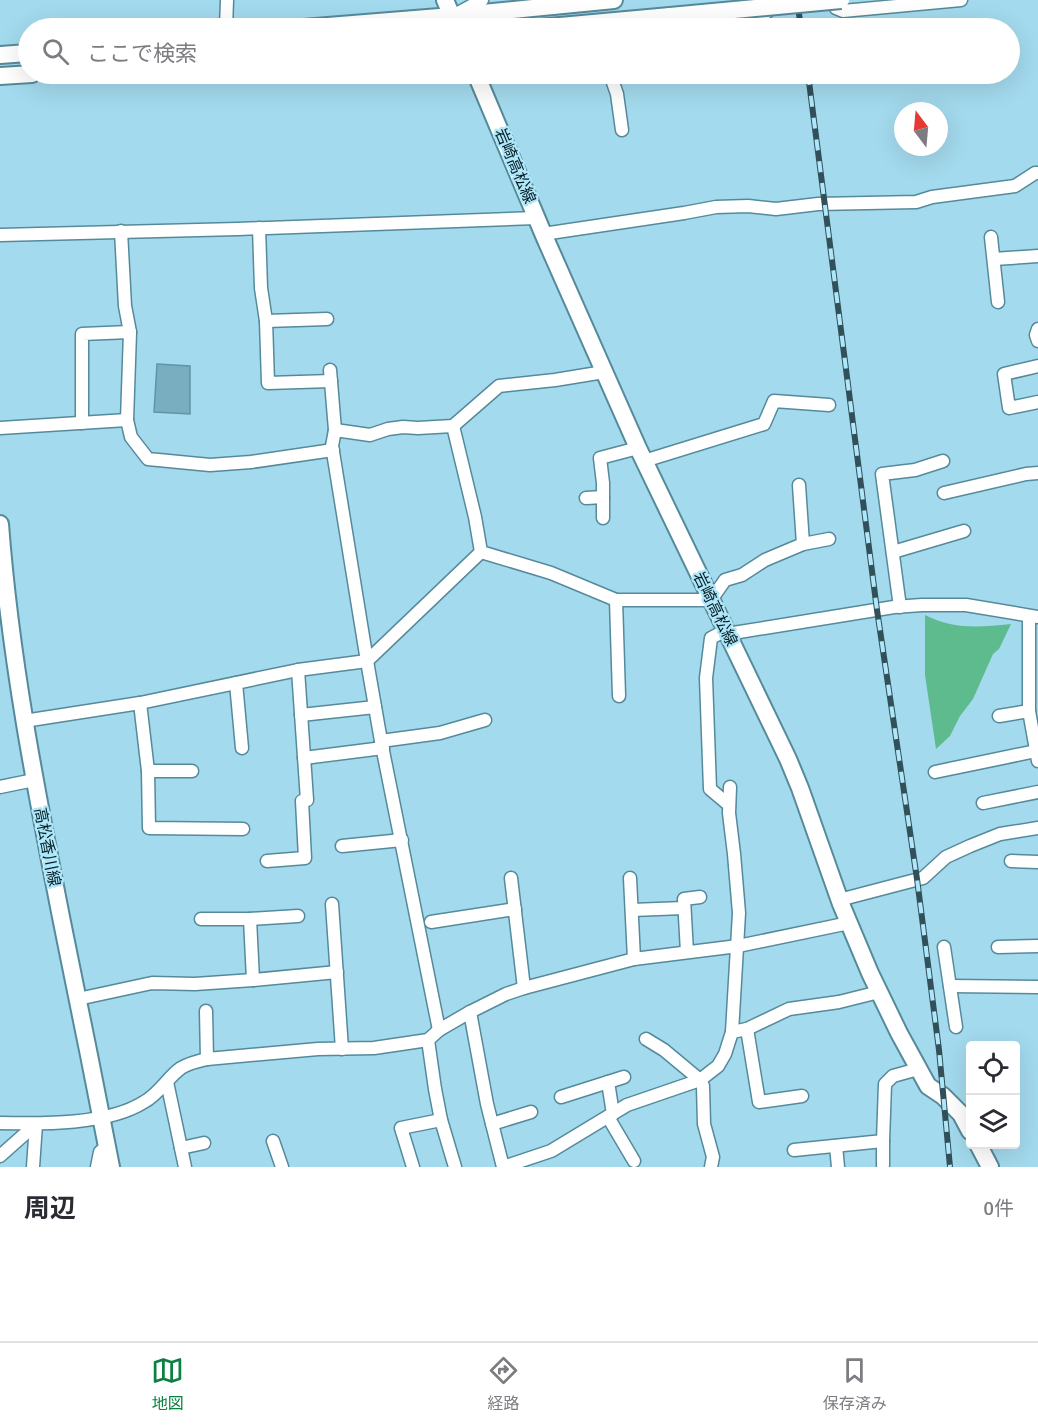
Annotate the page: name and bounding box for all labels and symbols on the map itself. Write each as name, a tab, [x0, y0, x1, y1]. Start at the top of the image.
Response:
north arrow	[894, 102, 948, 156]
street label: 岩崎高松線	[490, 125, 540, 207]
street label: 岩崎高松線	[688, 569, 742, 649]
street label: 高松香川線	[30, 806, 64, 888]

